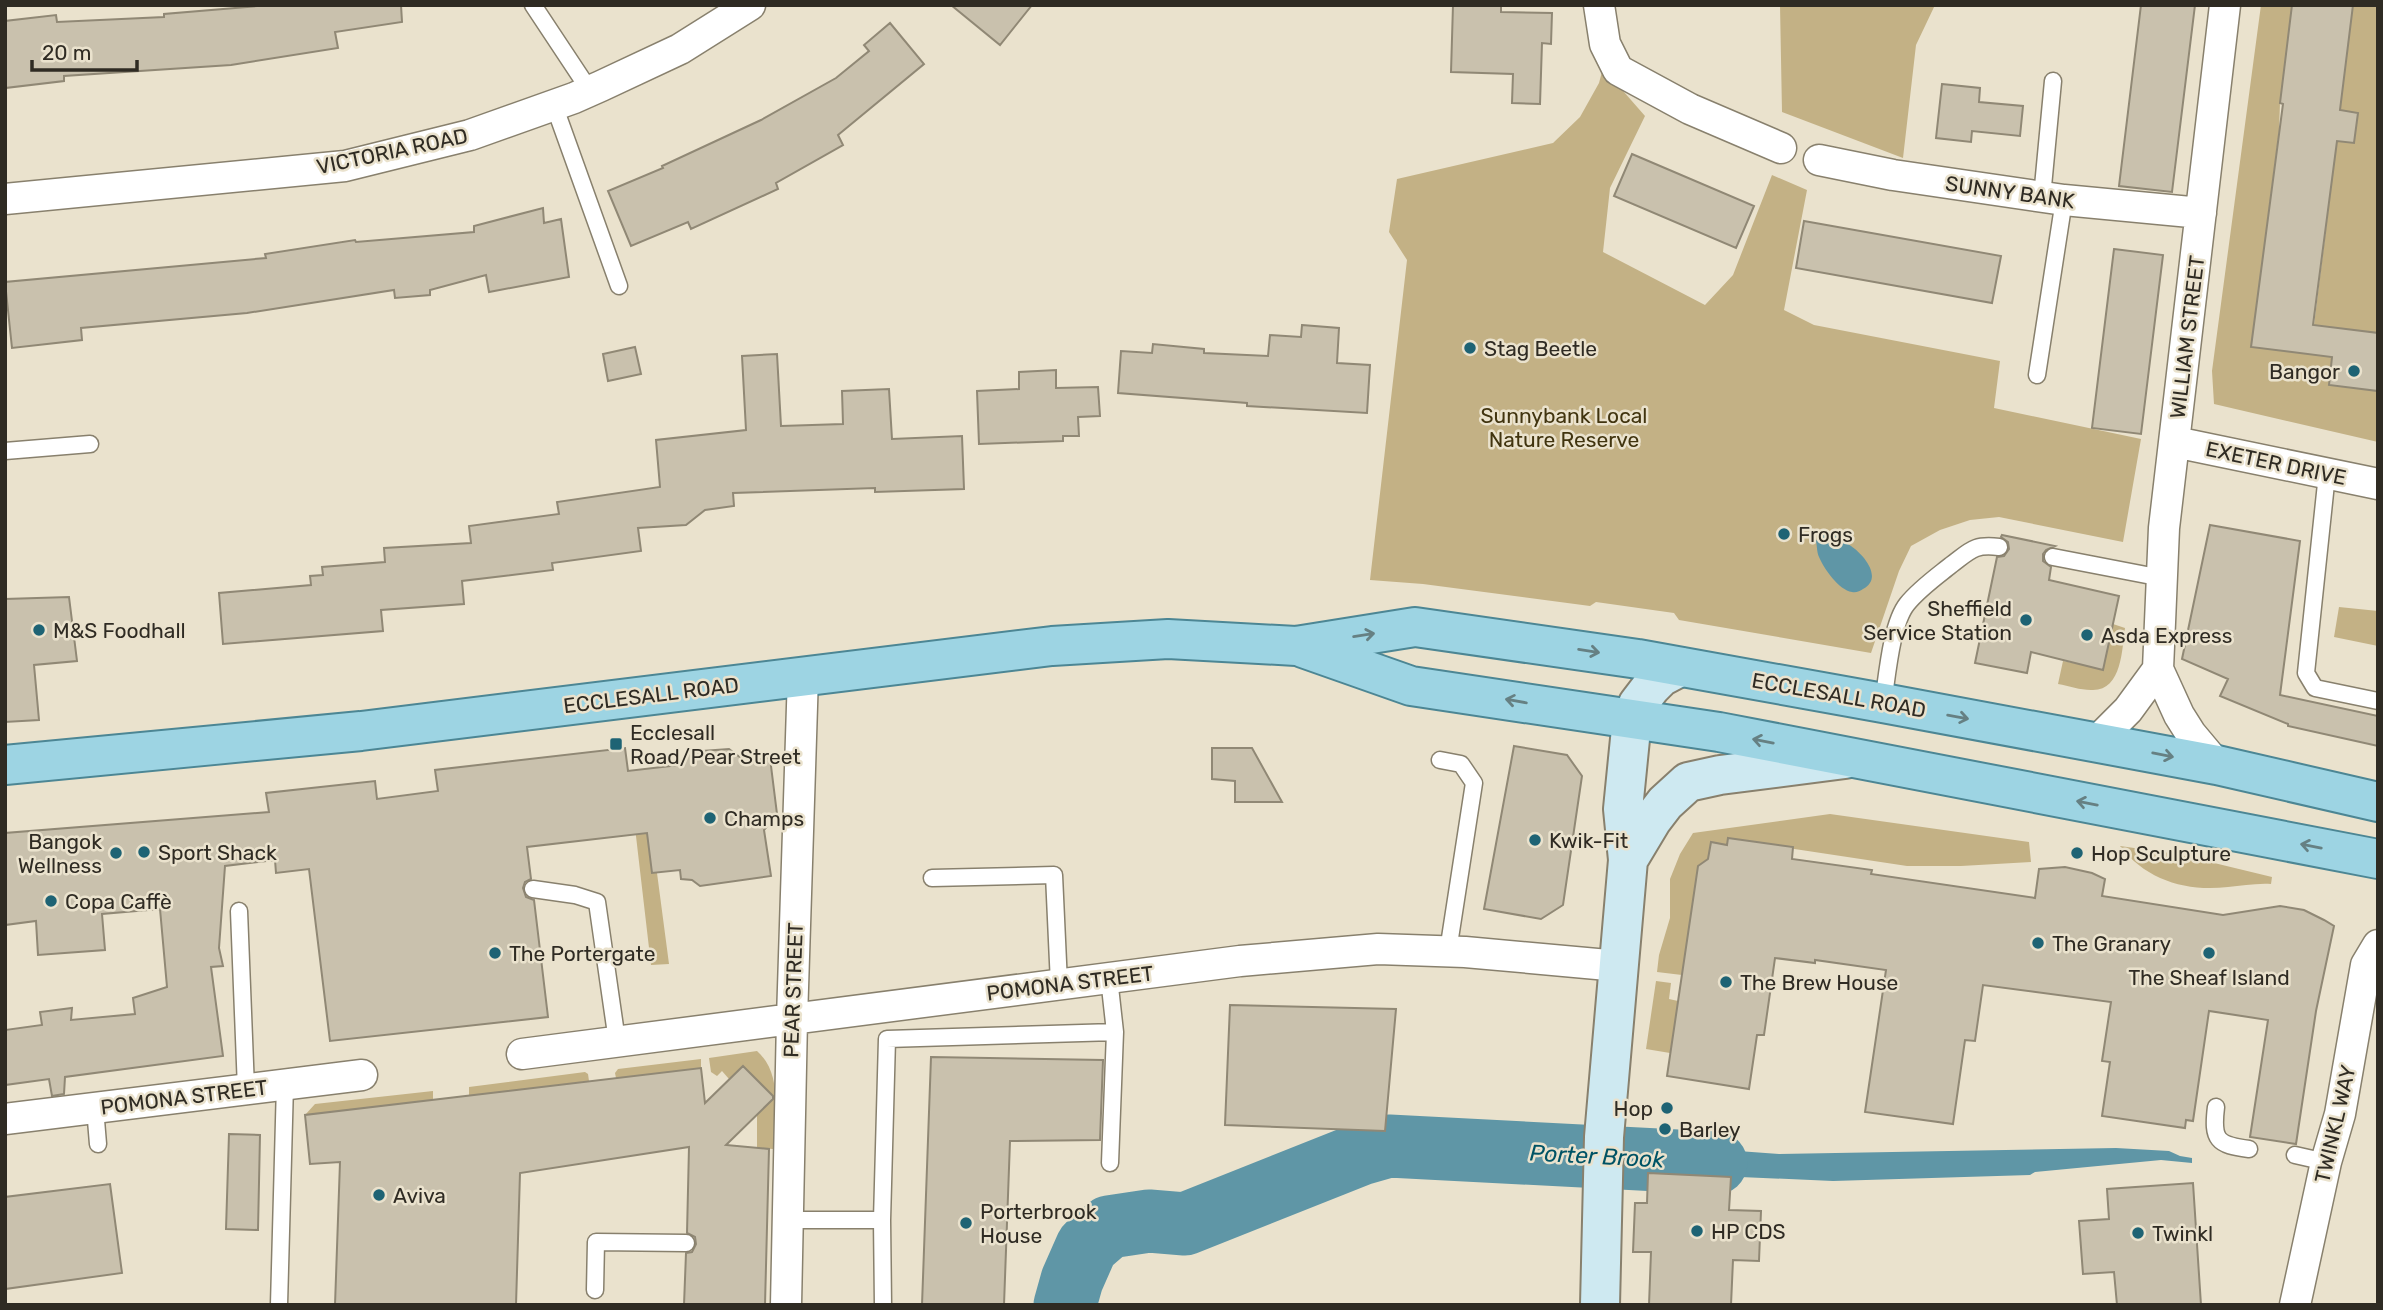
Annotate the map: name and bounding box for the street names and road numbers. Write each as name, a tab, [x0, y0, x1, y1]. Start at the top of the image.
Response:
street label: VICTORIA ROAD	[314, 123, 470, 179]
street label: SUNNY BANK	[1944, 171, 2077, 213]
street label: WILLIAM STREET	[2165, 254, 2209, 420]
street label: EXETER DRIVE	[2203, 436, 2349, 490]
street label: ECCLESALL ROAD	[1750, 667, 1928, 723]
street label: ECCLESALL ROAD	[562, 672, 740, 718]
street label: PEAR STREET	[778, 922, 808, 1058]
street label: POMONA STREET	[985, 960, 1155, 1006]
street label: TWINKL WAY	[2309, 1063, 2361, 1185]
street label: POMONA STREET	[99, 1074, 269, 1120]

